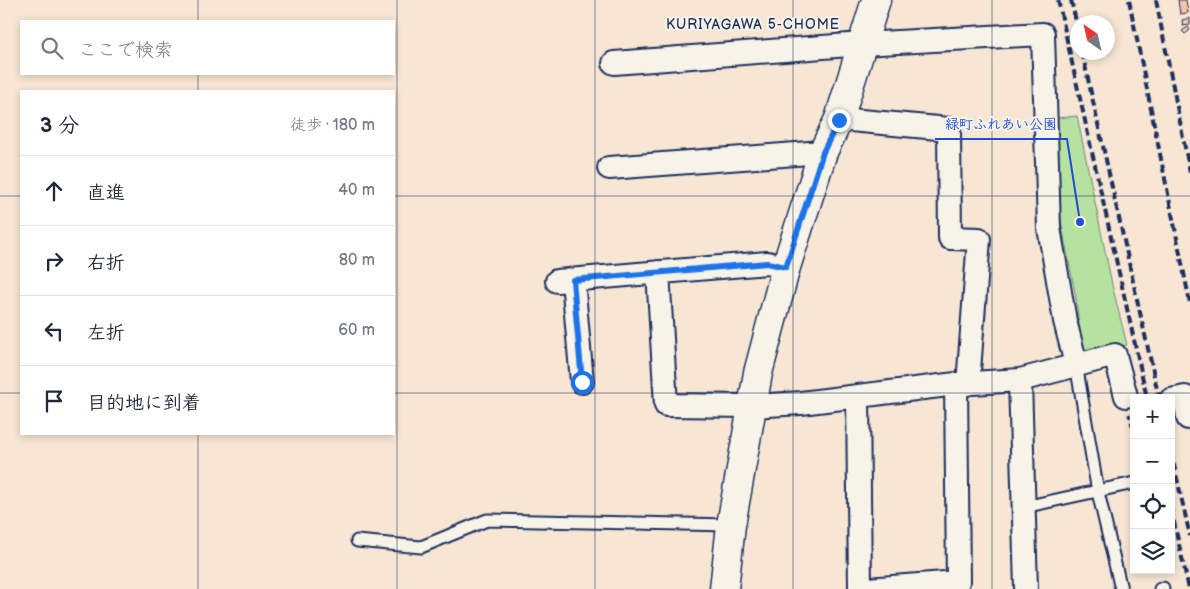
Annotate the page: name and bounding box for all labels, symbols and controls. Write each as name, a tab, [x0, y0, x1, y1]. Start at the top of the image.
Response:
north arrow	[1070, 15, 1115, 60]
district label: KURIYAGAWA 5-CHOME	[666, 16, 840, 33]
search box	[20, 20, 395, 75]
icon: search	[38, 34, 66, 62]
text: ここで検索	[78, 39, 173, 62]
route end	[828, 109, 851, 132]
callout: 緑町ふれあい公園	[935, 110, 1067, 139]
text: 3 分	[40, 113, 79, 138]
text: 徒歩 · 180 m	[290, 116, 375, 135]
text: 緑町ふれあい公園	[945, 116, 1057, 133]
icon: ahead	[40, 177, 68, 205]
text: 40 m	[338, 181, 375, 200]
text: 直進	[87, 182, 125, 205]
icon: right	[40, 247, 68, 275]
text: 80 m	[339, 251, 375, 270]
text: 右折	[87, 252, 125, 275]
icon: left	[40, 317, 68, 345]
text: 60 m	[338, 321, 375, 340]
text: 左折	[87, 322, 125, 345]
route start	[571, 371, 594, 394]
icon: arrive	[40, 387, 68, 415]
text: 目的地に到着	[87, 392, 201, 415]
map controls	[1130, 394, 1175, 574]
button: +	[1130, 394, 1175, 439]
button: −	[1130, 439, 1175, 484]
button: locate	[1130, 484, 1175, 529]
button: layers	[1130, 529, 1175, 574]

